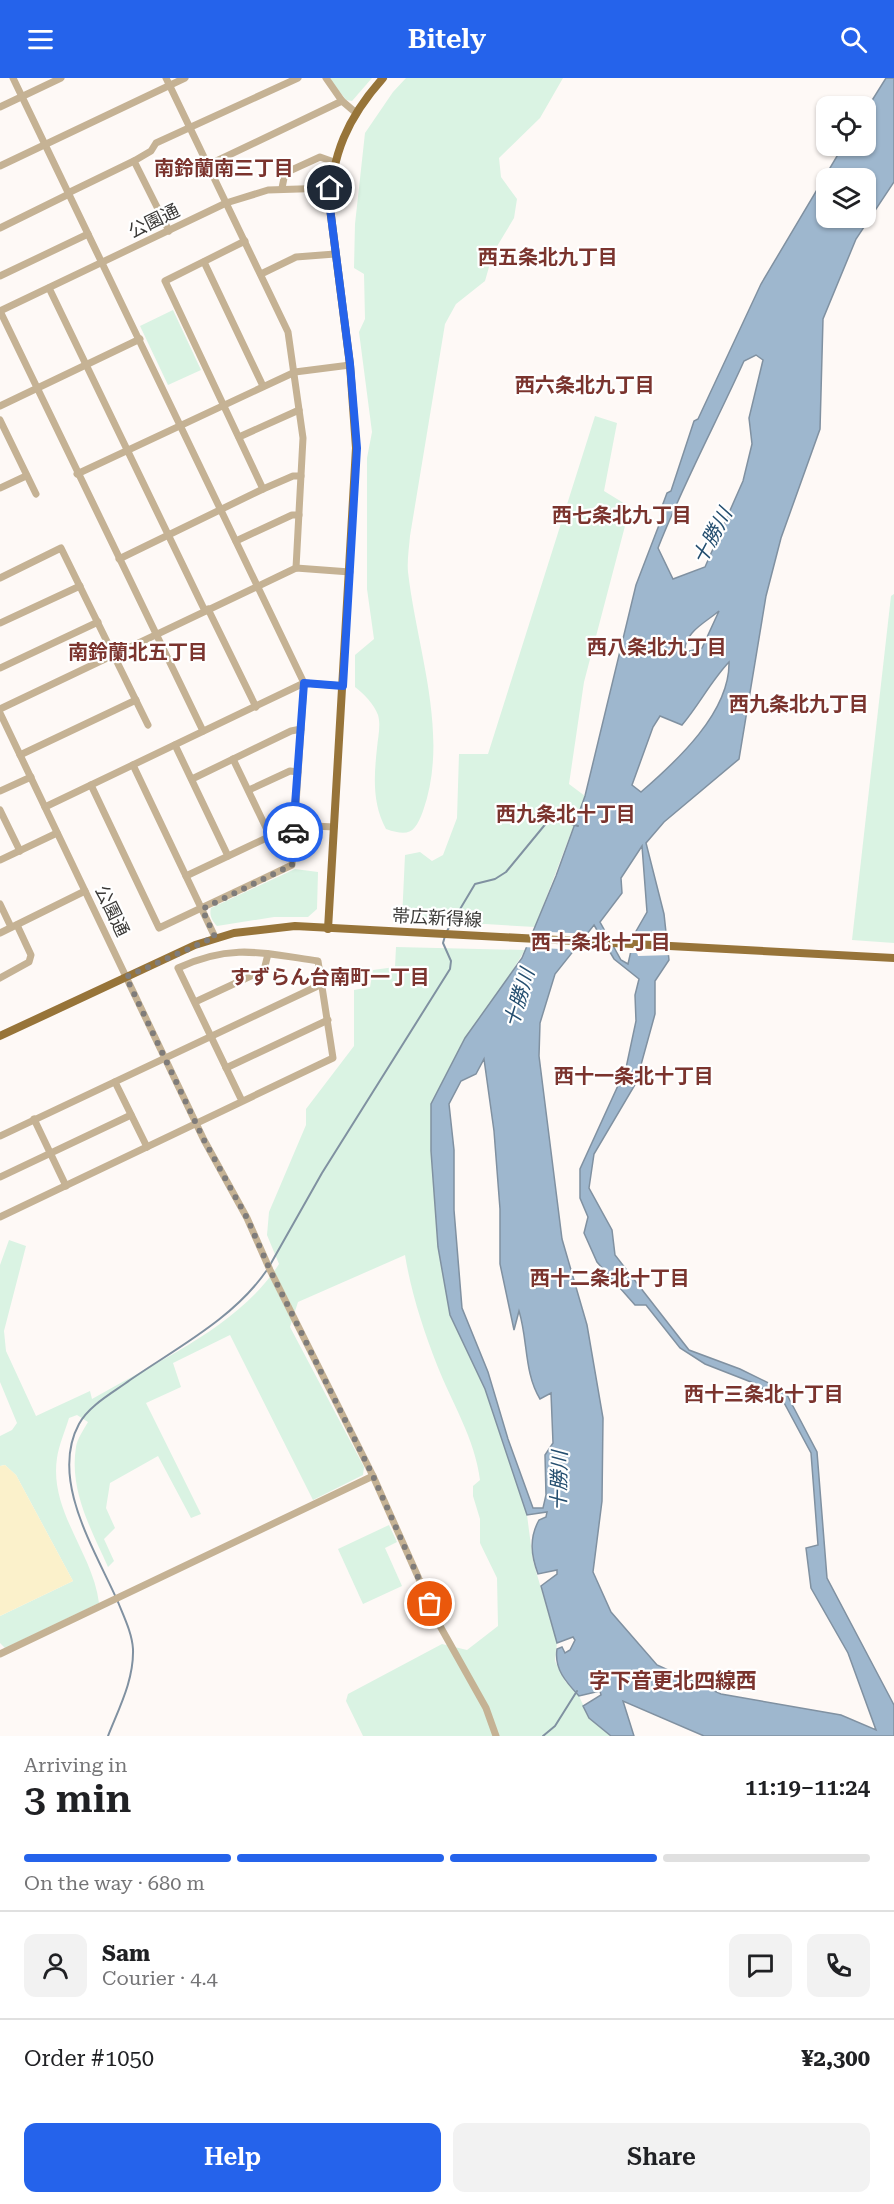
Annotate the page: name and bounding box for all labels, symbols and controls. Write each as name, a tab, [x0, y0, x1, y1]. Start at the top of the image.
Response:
icon: menu	[24, 23, 57, 56]
text: Bitely	[408, 23, 486, 55]
icon: search	[837, 23, 870, 56]
map controls	[816, 96, 876, 228]
button: locate	[816, 96, 876, 156]
district label: 南鈴蘭南三丁目	[154, 156, 294, 180]
pin	[304, 162, 355, 213]
button: layers	[816, 168, 876, 228]
icon: home	[313, 171, 346, 204]
street label: 公園通	[125, 199, 183, 242]
district label: 西五条北九丁目	[478, 245, 618, 269]
district label: 西六条北九丁目	[515, 373, 655, 397]
water label: 十勝川	[687, 502, 738, 568]
district label: 西七条北九丁目	[552, 503, 692, 527]
district label: 西八条北九丁目	[587, 635, 727, 659]
district label: 南鈴蘭北五丁目	[68, 640, 208, 664]
district label: 西九条北九丁目	[729, 692, 869, 716]
courier	[263, 802, 323, 862]
district label: 西九条北十丁目	[496, 802, 636, 826]
icon: car	[277, 816, 310, 849]
street label: 公園通	[91, 882, 134, 940]
street label: 帯広新得線	[392, 905, 483, 930]
district label: 西十条北十丁目	[531, 930, 671, 954]
water label: 十勝川	[499, 964, 540, 1030]
district label: すずらん台南町一丁目	[230, 965, 430, 989]
district label: 西十一条北十丁目	[554, 1064, 714, 1088]
district label: 西十二条北十丁目	[530, 1266, 690, 1290]
district label: 西十三条北十丁目	[684, 1382, 844, 1406]
water label: 十勝川	[546, 1449, 572, 1511]
pin	[404, 1578, 455, 1629]
icon: bag	[413, 1587, 446, 1620]
district label: 字下音更北四線西	[589, 1669, 757, 1693]
text: Arriving in	[24, 1753, 127, 1777]
text: 11:19–11:24	[745, 1775, 870, 1800]
text: 3 min	[24, 1776, 131, 1822]
text: On the way · 680 m	[24, 1871, 205, 1895]
button: person	[24, 1934, 87, 1997]
button: chat	[729, 1934, 792, 1997]
button: phone	[807, 1934, 870, 1997]
text: Sam	[102, 1941, 150, 1966]
text: Courier · 4.4	[102, 1966, 218, 1990]
text: Order #1050	[24, 2046, 154, 2071]
text: ¥2,300	[801, 2046, 870, 2071]
button: Help	[24, 2123, 441, 2192]
button: Share	[453, 2123, 870, 2192]

